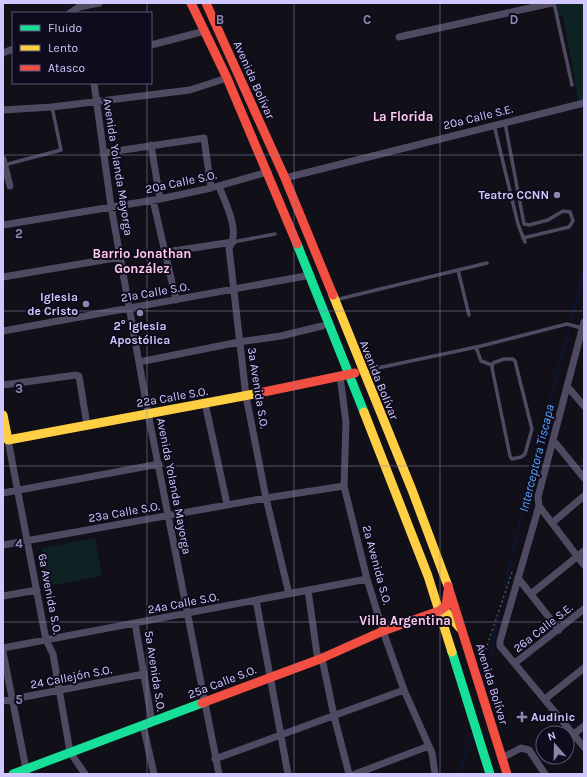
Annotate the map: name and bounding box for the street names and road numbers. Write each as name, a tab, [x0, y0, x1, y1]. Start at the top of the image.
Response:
street label: Avenida Bolívar	[230, 39, 278, 122]
street label: Avenida Yolanda Mayorga	[100, 97, 136, 237]
street label: 20a Calle S.E.	[442, 102, 514, 132]
street label: 20a Calle S.O.	[144, 168, 218, 196]
street label: 21a Calle S.O.	[120, 279, 190, 305]
street label: Avenida Bolívar	[357, 338, 401, 422]
street label: 3a Avenida S.O.	[245, 346, 271, 430]
street label: 22a Calle S.O.	[135, 384, 209, 410]
street label: Avenida Yolanda Mayorga	[154, 417, 194, 555]
street label: 23a Calle S.O.	[87, 499, 161, 525]
street label: 2a Avenida S.O.	[360, 524, 394, 606]
street label: 6a Avenida S.O.	[35, 553, 65, 635]
street label: 24a Calle S.O.	[146, 589, 220, 617]
street label: 26a Calle S.E.	[511, 601, 575, 655]
street label: 5a Avenida S.O.	[142, 630, 168, 712]
street label: Avenida Bolívar	[473, 642, 511, 727]
street label: 24 Callejón S.O.	[29, 662, 113, 692]
street label: 25a Calle S.O.	[186, 663, 258, 701]

